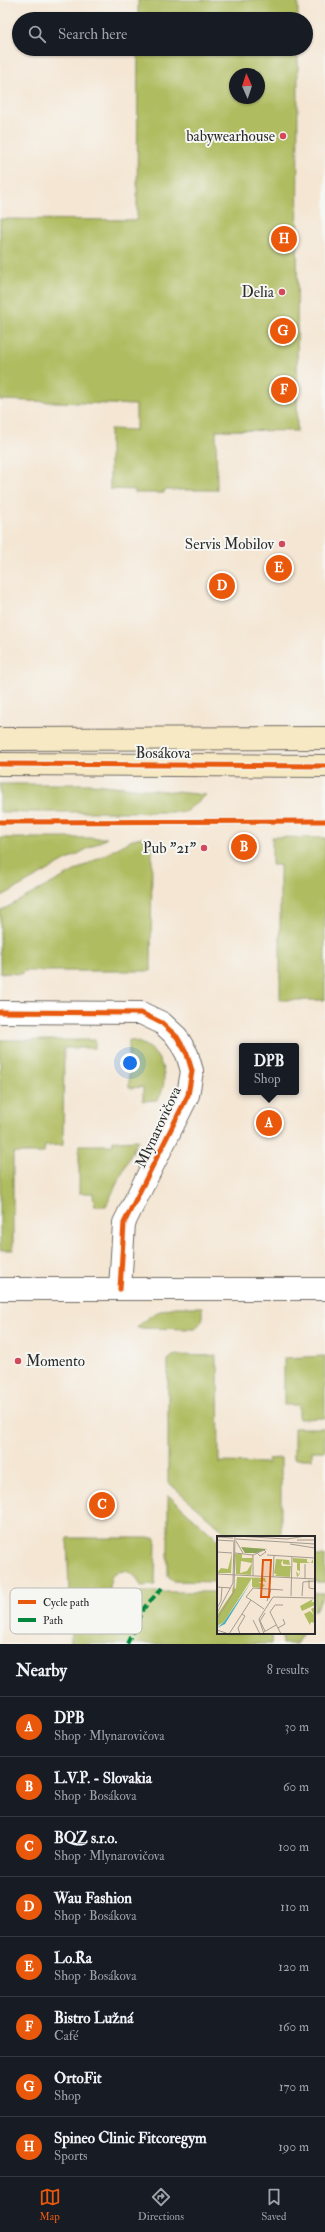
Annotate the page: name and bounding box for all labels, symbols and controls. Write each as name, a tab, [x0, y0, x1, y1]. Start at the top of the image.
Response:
search box	[12, 12, 313, 56]
icon: search	[26, 23, 48, 45]
text: Search here	[58, 25, 127, 44]
north arrow	[229, 68, 265, 104]
place label: babywearhouse	[186, 127, 275, 146]
marker: babywearhouse	[278, 131, 288, 141]
pin: H	[271, 224, 297, 254]
place label: Delia	[242, 283, 275, 302]
marker: Delia	[277, 287, 287, 297]
pin: G	[270, 316, 296, 346]
pin: F	[271, 375, 297, 405]
place label: Servis Mobilov	[185, 535, 275, 554]
marker: Servis Mobilov	[277, 539, 287, 549]
pin: E	[266, 553, 292, 583]
pin: D	[209, 571, 235, 601]
street label: Bosákova	[136, 744, 191, 763]
pin: B	[231, 832, 257, 862]
place label: Pub "21"	[143, 839, 196, 858]
marker: Pub "21"	[199, 843, 209, 853]
popup	[239, 1043, 299, 1095]
text: DPB	[254, 1052, 284, 1071]
your location	[120, 1053, 140, 1073]
text: Shop	[254, 1071, 281, 1087]
street label: Mlynarovičova	[131, 1083, 186, 1171]
pin: A	[256, 1108, 282, 1138]
place label: Momento	[26, 1352, 85, 1371]
marker: Momento	[13, 1356, 23, 1366]
pin: C	[89, 1490, 115, 1520]
inset map	[217, 1536, 315, 1634]
legend	[10, 1588, 142, 1634]
text: Cycle path	[43, 1596, 89, 1610]
text: Path	[43, 1614, 63, 1627]
text: Nearby	[16, 1660, 67, 1681]
text: 8 results	[267, 1662, 309, 1678]
text: DPB	[54, 1709, 85, 1728]
text: A	[25, 1719, 33, 1735]
text: 30 m	[285, 1719, 309, 1735]
text: Shop · Mlynarovičova	[54, 1728, 165, 1744]
text: L.V.P. - Slovakia	[54, 1769, 152, 1788]
text: B	[25, 1779, 33, 1795]
text: 60 m	[283, 1779, 309, 1795]
text: Shop · Bosákova	[54, 1788, 137, 1804]
text: BQZ s.r.o.	[54, 1829, 117, 1848]
text: C	[24, 1839, 34, 1855]
text: 100 m	[278, 1839, 309, 1855]
text: Shop · Mlynarovičova	[54, 1848, 165, 1864]
text: Wau Fashion	[54, 1889, 132, 1908]
text: D	[24, 1899, 34, 1915]
text: 110 m	[280, 1899, 309, 1915]
text: Shop · Bosákova	[54, 1908, 137, 1924]
text: Lo.Ra	[54, 1949, 92, 1968]
text: E	[24, 1959, 34, 1975]
text: 120 m	[278, 1959, 309, 1975]
text: Shop · Bosákova	[54, 1968, 137, 1984]
text: Bistro Lužná	[54, 2009, 133, 2028]
text: F	[25, 2019, 33, 2035]
text: 160 m	[278, 2019, 309, 2035]
text: Café	[54, 2028, 78, 2044]
text: OrtoFit	[54, 2069, 102, 2088]
text: G	[24, 2079, 34, 2095]
text: 170 m	[279, 2079, 309, 2095]
text: Shop	[54, 2088, 81, 2104]
text: Spineo Clinic Fitcoregym	[54, 2129, 207, 2148]
text: H	[24, 2139, 34, 2155]
text: 190 m	[278, 2139, 309, 2155]
text: Sports	[54, 2148, 88, 2164]
tab: Map	[39, 2186, 61, 2223]
tab: Directions	[138, 2186, 184, 2223]
tab: Saved	[261, 2186, 286, 2223]

